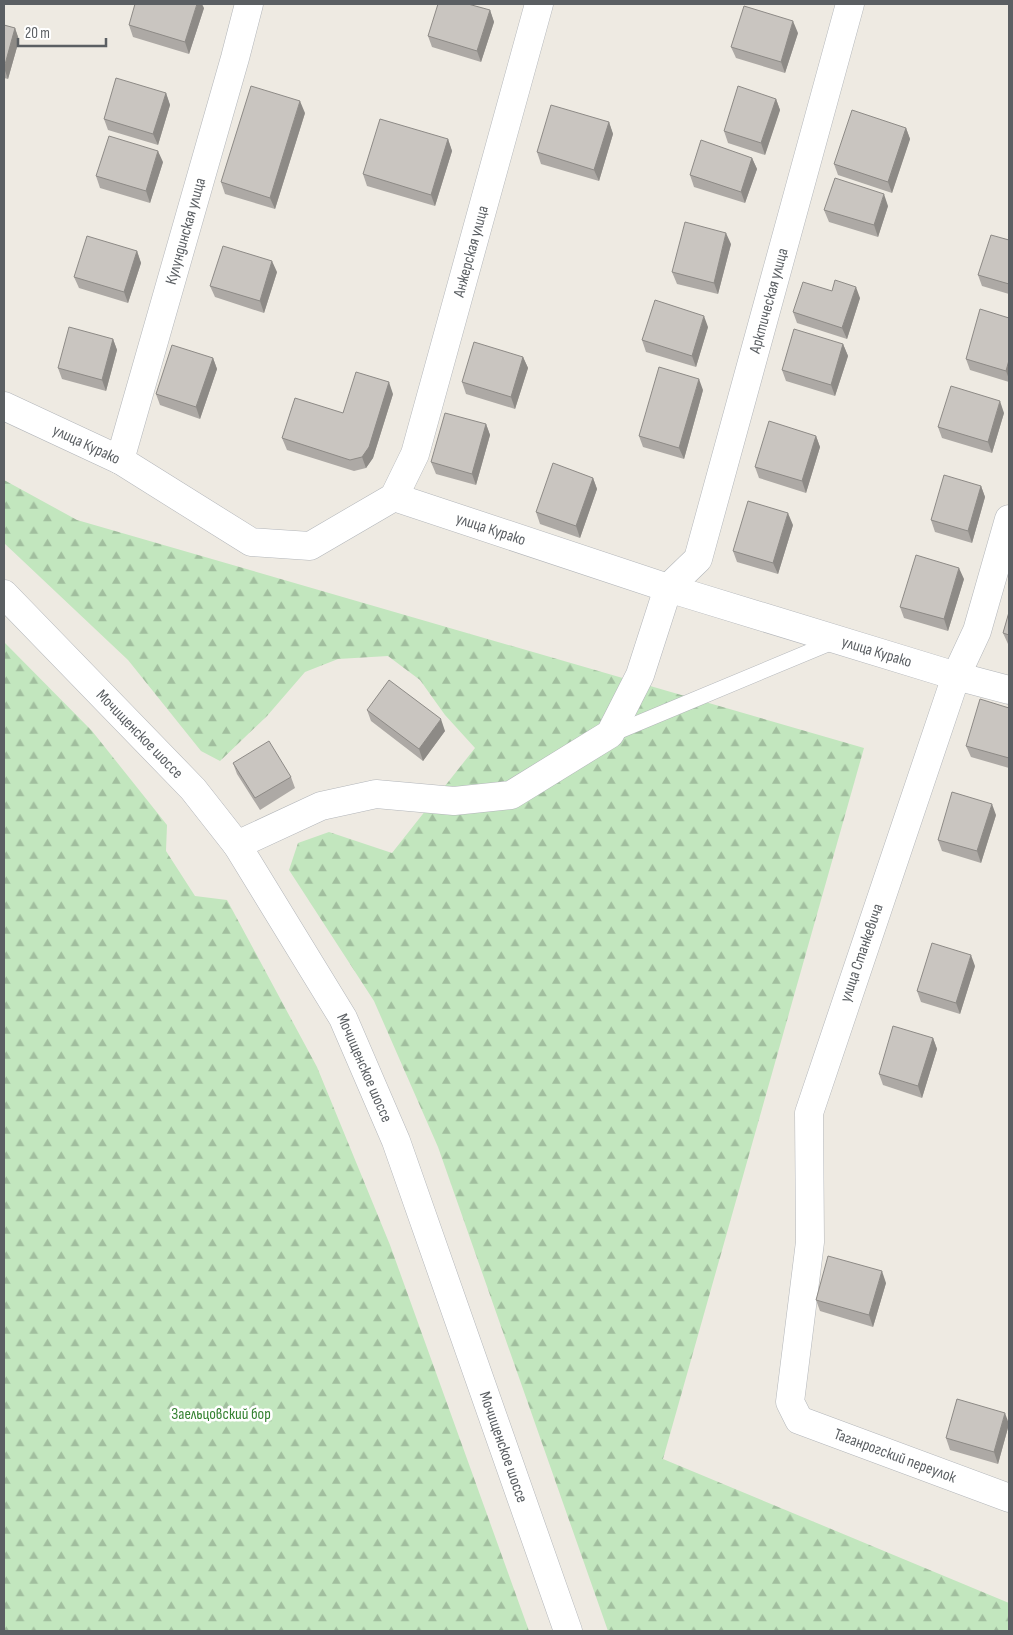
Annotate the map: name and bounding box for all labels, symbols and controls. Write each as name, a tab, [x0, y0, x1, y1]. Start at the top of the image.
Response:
scale bar	[18, 15, 105, 47]
text: 20 m	[25, 24, 50, 43]
street label: Кулундинская улица	[161, 176, 210, 287]
street label: Анжерская улица	[449, 203, 492, 300]
street label: Арктическая улица	[745, 246, 792, 356]
street label: улица Курако	[50, 421, 123, 468]
street label: улица Курако	[454, 509, 528, 550]
street label: улица Курако	[840, 632, 914, 671]
street label: Мочищенское шоссе	[92, 686, 187, 782]
street label: улица Станкевича	[836, 901, 888, 1005]
street label: Мочищенское шоссе	[333, 1011, 396, 1125]
street label: Мочищенское шоссе	[475, 1389, 532, 1505]
park label: Заельцовский бор	[171, 1405, 271, 1424]
street label: Таганрогский переулок	[831, 1424, 960, 1487]

